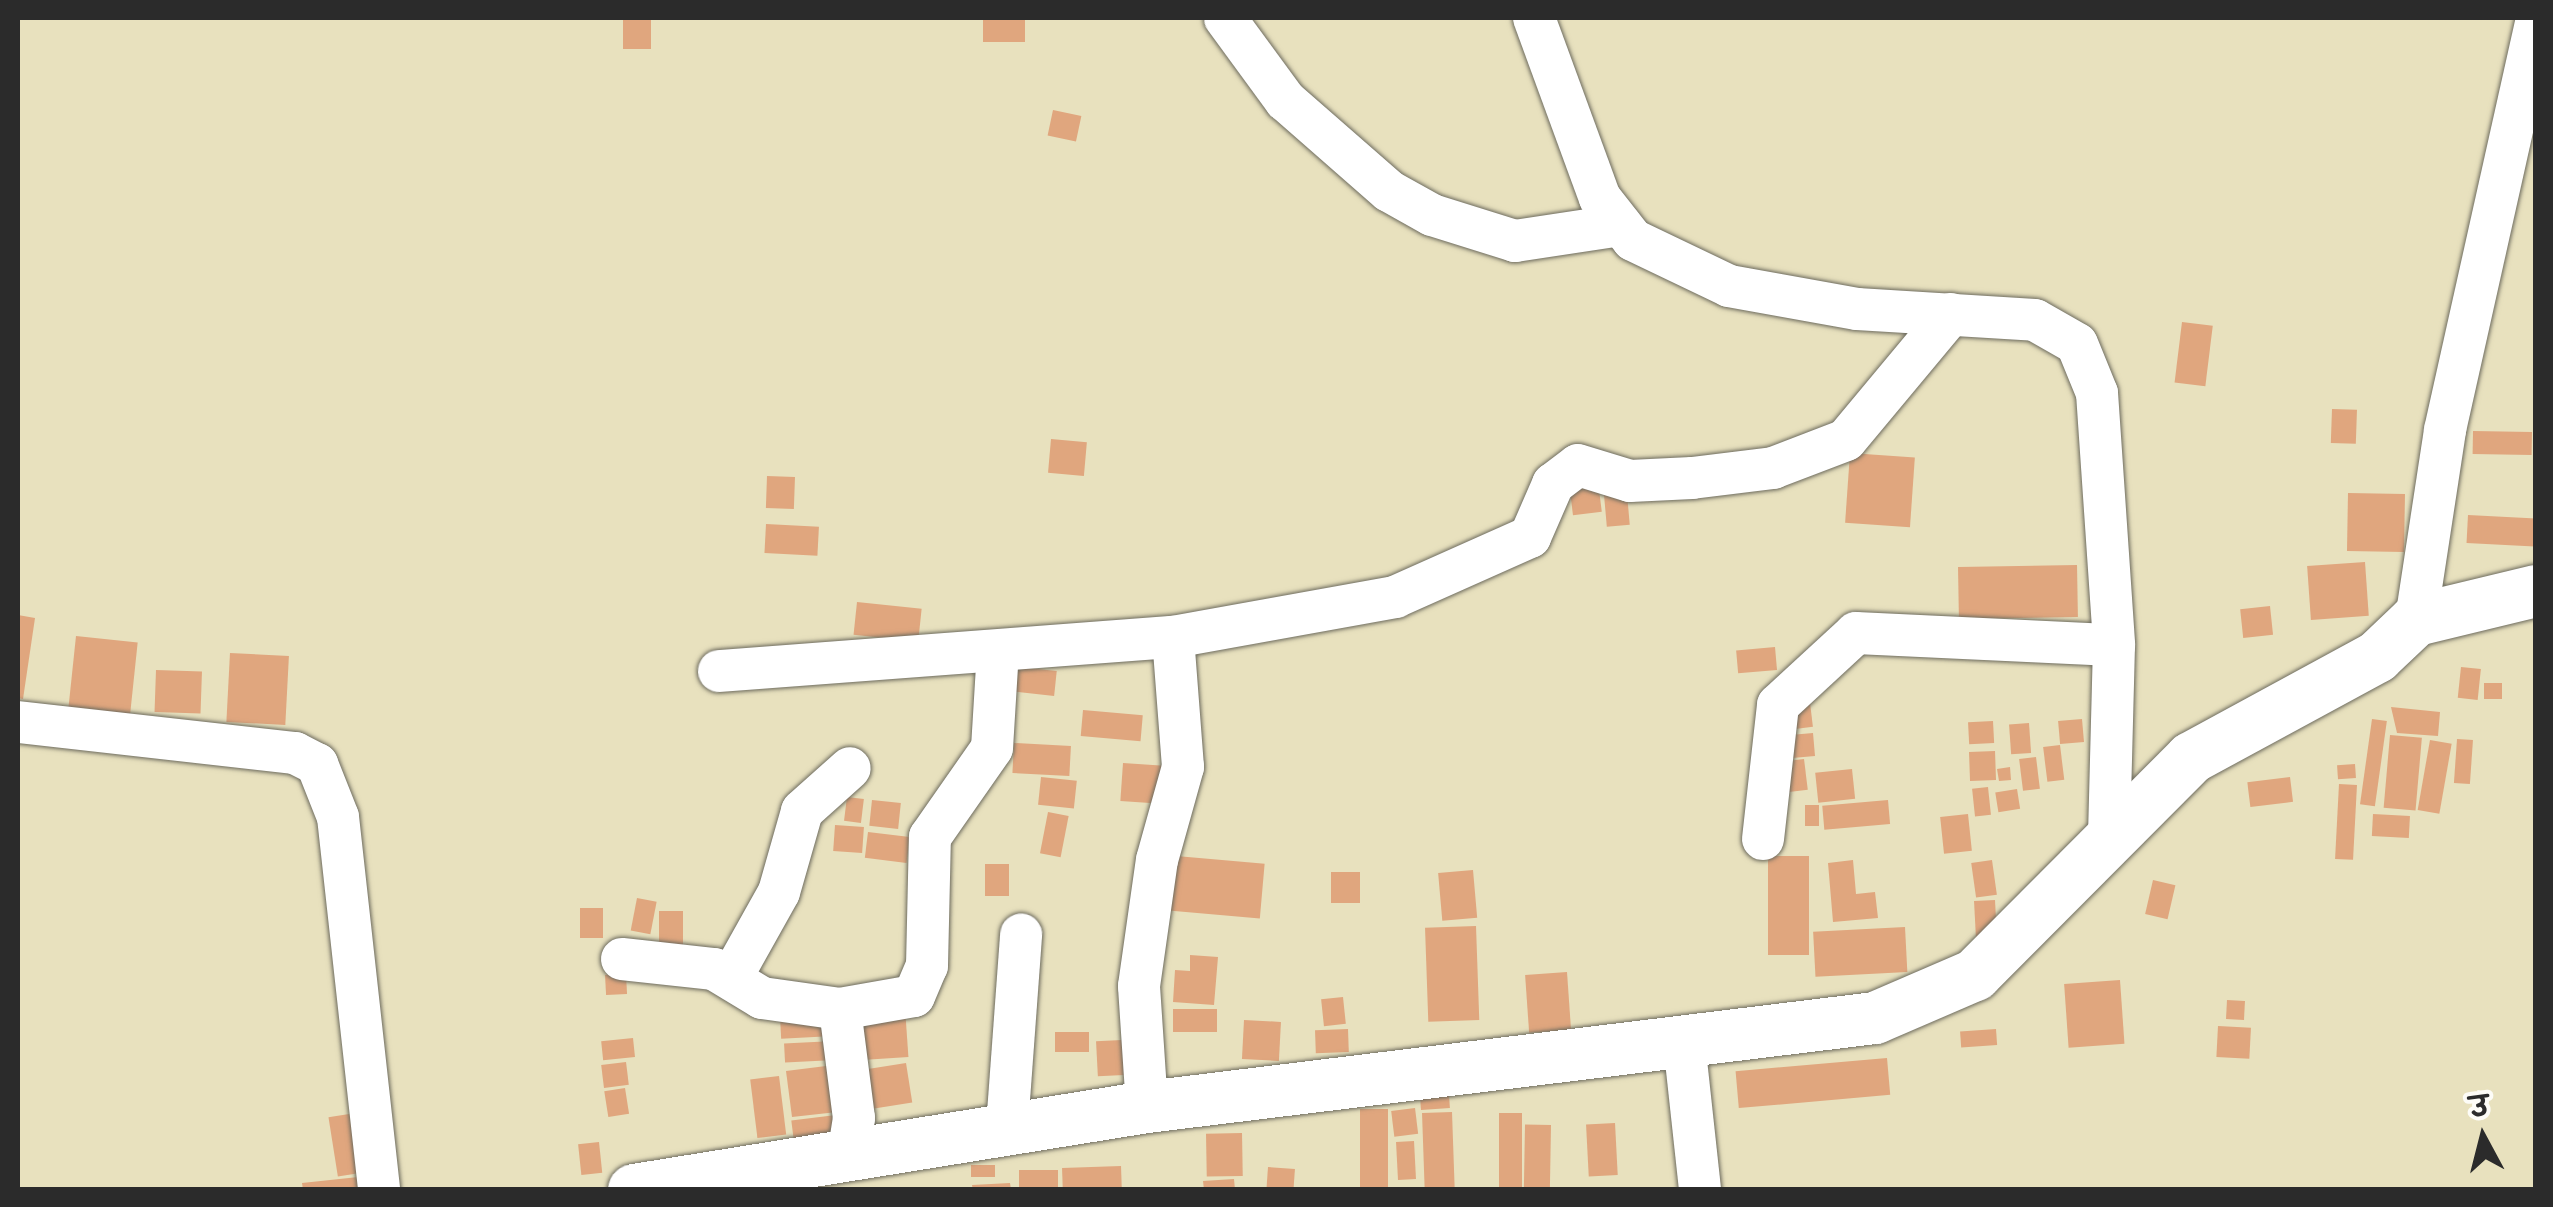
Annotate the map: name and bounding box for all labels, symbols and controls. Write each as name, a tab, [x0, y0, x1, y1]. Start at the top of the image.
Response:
north arrow	[2433, 1087, 2533, 1187]
text: उ	[2468, 1090, 2491, 1124]

